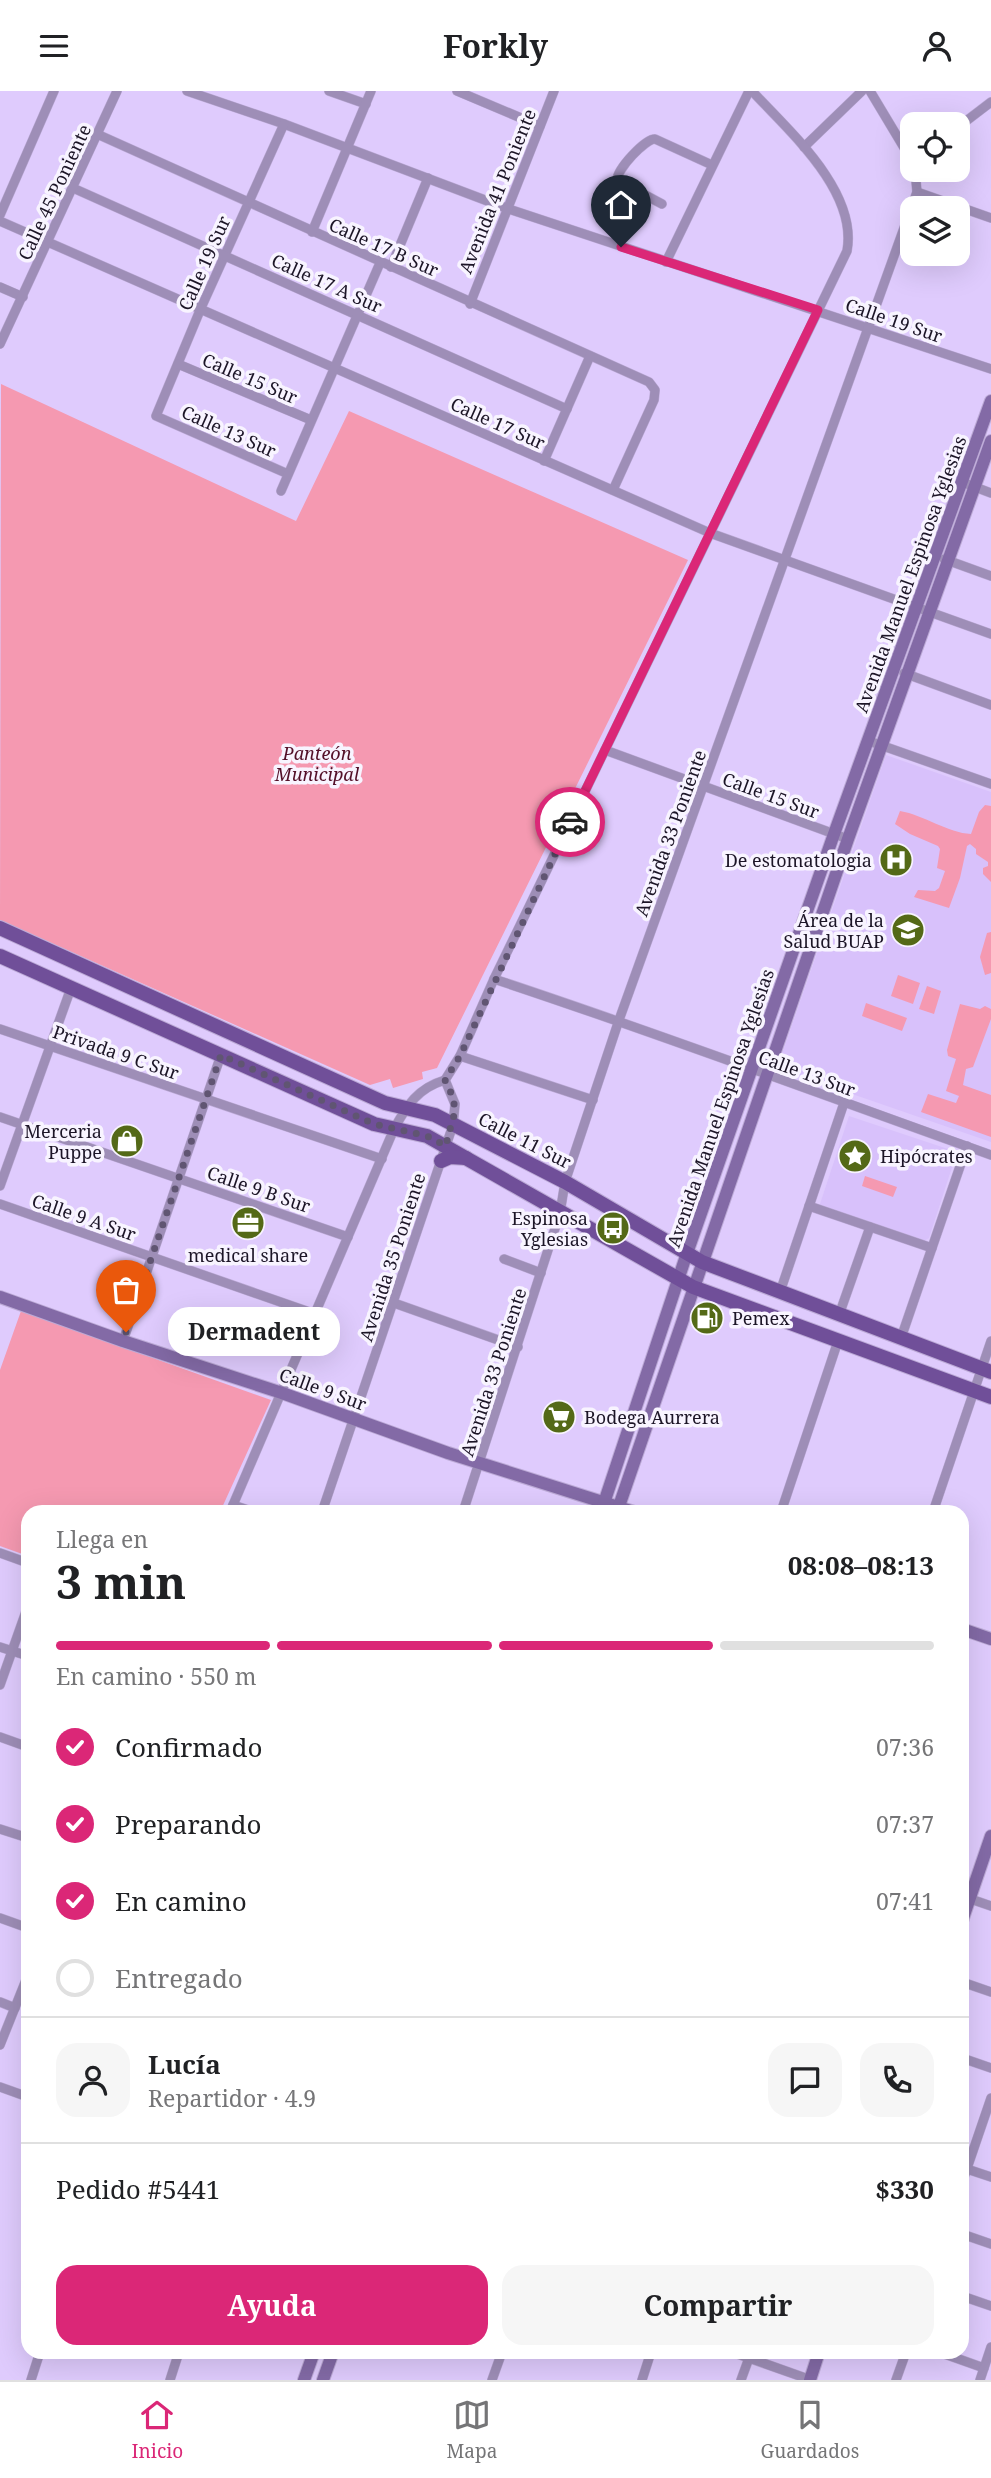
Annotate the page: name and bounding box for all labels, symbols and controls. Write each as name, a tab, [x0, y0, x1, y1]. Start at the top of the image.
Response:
text: Forkly	[443, 24, 548, 67]
icon: menu	[35, 27, 73, 65]
icon: person	[918, 27, 956, 65]
street label: Avenida 41 Poniente	[453, 105, 541, 277]
map controls	[900, 112, 970, 266]
button: locate	[900, 112, 970, 182]
street label: Calle 45 Poniente	[12, 120, 96, 264]
pin	[591, 175, 651, 247]
icon: home	[602, 186, 640, 224]
button: layers	[900, 196, 970, 266]
street label: Calle 19 Sur	[172, 211, 236, 314]
street label: Calle 17 B Sur	[325, 212, 443, 282]
street label: Calle 17 A Sur	[268, 248, 386, 318]
street label: Calle 19 Sur	[842, 292, 946, 348]
street label: Calle 15 Sur	[199, 347, 302, 409]
street label: Calle 17 Sur	[447, 391, 550, 455]
street label: Calle 13 Sur	[178, 399, 281, 463]
street label: Avenida Manuel Espinosa Yglesias	[849, 432, 971, 716]
park label: Panteón Municipal	[274, 741, 360, 786]
street label: Avenida 33 Poniente	[629, 746, 711, 920]
street label: Calle 15 Sur	[719, 766, 823, 824]
courier	[535, 787, 605, 857]
icon: car	[551, 803, 589, 841]
hospital icon: De estomatologia	[877, 841, 915, 879]
place label: De estomatologia	[725, 848, 872, 872]
place label: Área de la Salud BUAP	[783, 908, 884, 953]
school or university icon: Área de la Salud BUAP	[889, 911, 927, 949]
street label: Avenida Manuel Espinosa Yglesias	[661, 966, 779, 1250]
street label: Privada 9 C Sur	[50, 1019, 183, 1085]
street label: Calle 13 Sur	[755, 1044, 859, 1102]
street label: Calle 11 Sur	[474, 1106, 576, 1174]
place label: Merceria Puppe	[24, 1119, 102, 1164]
shop icon: Merceria Puppe	[108, 1122, 146, 1160]
place icon: Hipócrates	[836, 1137, 874, 1175]
place label: Hipócrates	[880, 1144, 973, 1168]
street label: Calle 9 B Sur	[204, 1160, 314, 1218]
street label: Avenida 35 Poniente	[353, 1170, 431, 1344]
street label: Calle 9 A Sur	[29, 1188, 140, 1246]
office icon: medical share	[229, 1204, 267, 1242]
place label: Espinosa Yglesias	[512, 1206, 588, 1251]
bus stop icon: Espinosa Yglesias	[594, 1209, 632, 1247]
place label: medical share	[188, 1243, 308, 1267]
pin	[96, 1260, 156, 1332]
icon: bag	[107, 1271, 145, 1309]
street label: Avenida 33 Poniente	[454, 1285, 532, 1459]
fuel station icon: Pemex	[688, 1299, 726, 1337]
place label: Pemex	[732, 1306, 790, 1330]
callout: Dermadent	[168, 1307, 340, 1357]
text: Dermadent	[188, 1315, 320, 1347]
street label: Calle 9 Sur	[276, 1362, 370, 1416]
supermarket icon: Bodega Aurrera	[540, 1398, 578, 1436]
place label: Bodega Aurrera	[584, 1405, 720, 1429]
text: Llega en	[56, 1523, 148, 1555]
text: 08:08–08:13	[788, 1547, 934, 1583]
text: 3 min	[56, 1550, 186, 1612]
text: En camino · 550 m	[56, 1660, 257, 1692]
icon: check	[56, 1728, 94, 1766]
text: Confirmado	[115, 1729, 262, 1765]
text: 07:36	[876, 1731, 934, 1763]
icon: check	[56, 1805, 94, 1843]
text: Preparando	[115, 1806, 262, 1842]
text: 07:37	[876, 1808, 934, 1840]
icon: check	[56, 1882, 94, 1920]
text: En camino	[115, 1883, 247, 1919]
text: 07:41	[876, 1885, 934, 1917]
text: Entregado	[115, 1960, 243, 1996]
button: person	[56, 2043, 130, 2117]
button: chat	[768, 2043, 842, 2117]
button: phone	[860, 2043, 934, 2117]
text: Lucía	[148, 2046, 221, 2082]
text: Repartidor · 4.9	[148, 2082, 316, 2114]
text: Pedido #5441	[56, 2171, 220, 2207]
text: $330	[875, 2171, 934, 2207]
button: Ayuda	[56, 2265, 488, 2345]
button: Compartir	[502, 2265, 934, 2345]
tab: Inicio	[132, 2396, 183, 2464]
tab: Mapa	[446, 2396, 497, 2464]
tab: Guardados	[761, 2396, 859, 2464]

